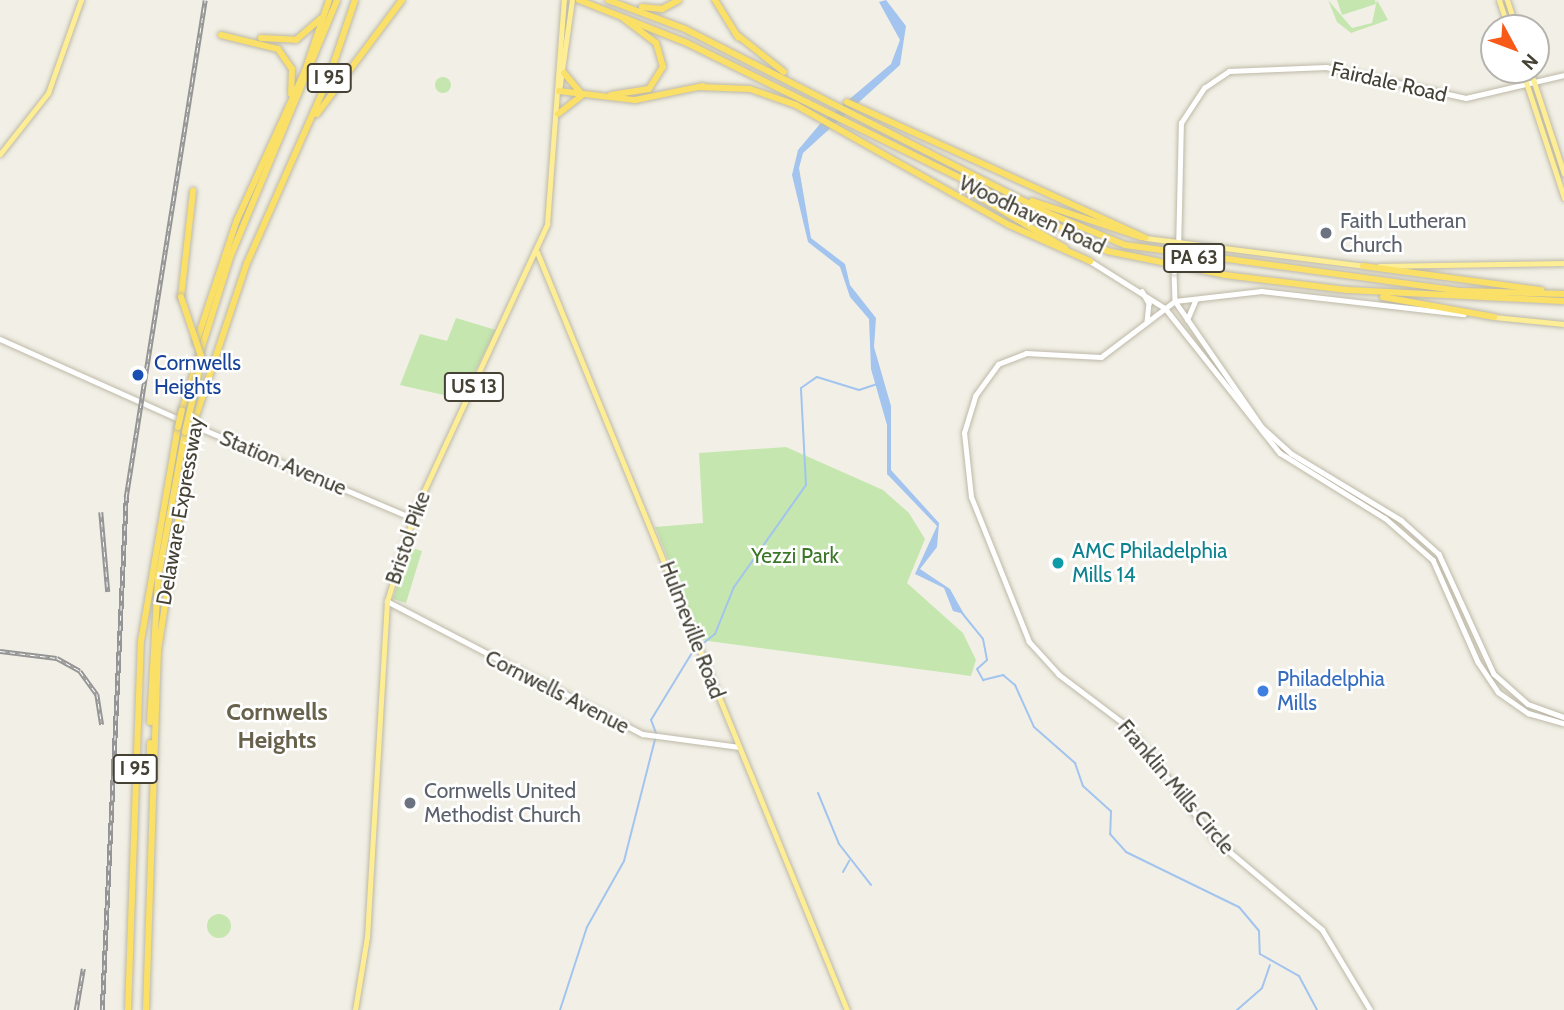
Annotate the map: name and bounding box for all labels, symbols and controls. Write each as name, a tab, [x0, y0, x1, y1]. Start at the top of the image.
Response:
north arrow	[1480, 14, 1550, 84]
text: N	[1517, 49, 1543, 74]
street label: Fairdale Road	[1329, 56, 1449, 108]
road number: I 95	[306, 62, 352, 94]
street label: Woodhaven Road	[955, 170, 1109, 260]
place label: Faith Lutheran Church	[1340, 208, 1466, 258]
marker: Faith Lutheran Church	[1318, 225, 1334, 241]
road number: PA 63	[1162, 242, 1226, 274]
place label: Cornwells Heights	[154, 350, 241, 400]
marker: Cornwells Heights	[128, 365, 148, 385]
road number: US 13	[442, 372, 505, 402]
street label: Delaware Expressway	[151, 415, 209, 607]
street label: Station Avenue	[216, 425, 350, 501]
street label: Bristol Pike	[380, 488, 436, 588]
place label: AMC Philadelphia Mills 14	[1072, 538, 1227, 588]
park label: Yezzi Park	[751, 543, 839, 569]
marker: AMC Philadelphia Mills 14	[1050, 555, 1066, 571]
street label: Hulmeville Road	[654, 558, 730, 702]
street label: Cornwells Avenue	[481, 645, 633, 739]
place label: Philadelphia Mills	[1277, 666, 1385, 716]
marker: Philadelphia Mills	[1255, 683, 1271, 699]
district label: Cornwells Heights	[226, 698, 328, 754]
street label: Franklin Mills Circle	[1112, 715, 1240, 859]
road number: I 95	[112, 754, 158, 784]
place label: Cornwells United Methodist Church	[424, 778, 581, 828]
marker: Cornwells United Methodist Church	[402, 795, 418, 811]

